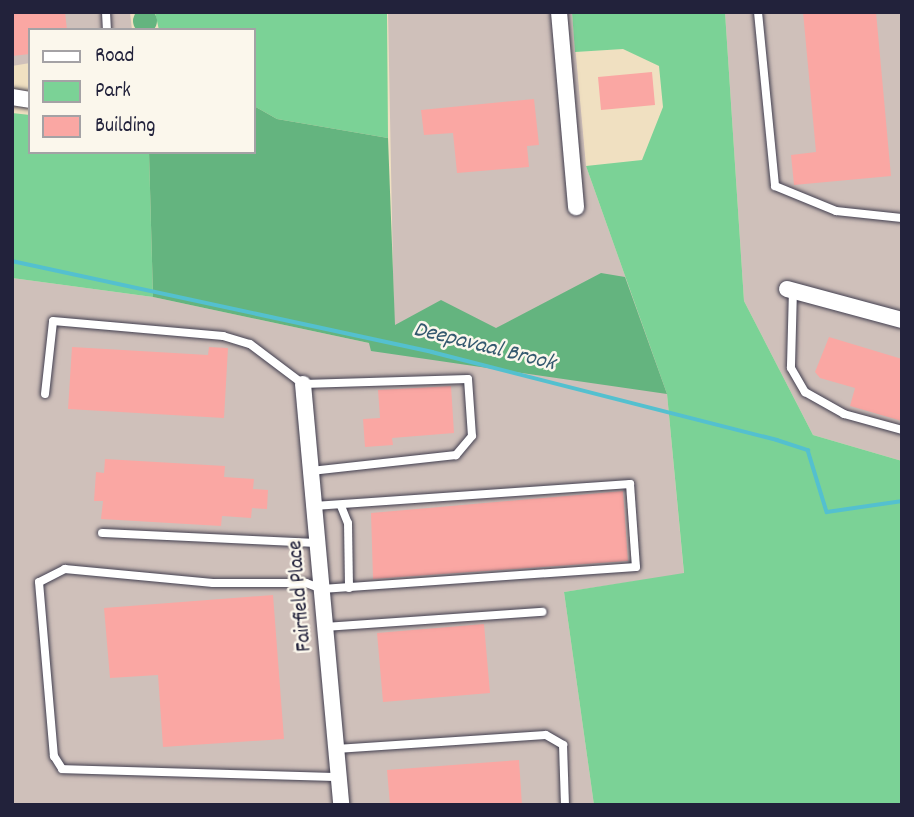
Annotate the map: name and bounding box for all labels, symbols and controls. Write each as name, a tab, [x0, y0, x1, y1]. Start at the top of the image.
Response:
legend	[28, 28, 256, 154]
text: Road	[95, 42, 134, 72]
text: Park	[95, 77, 131, 107]
text: Building	[95, 112, 155, 142]
water label: Deepavaal Brook	[410, 317, 558, 379]
street label: Fairfield Place	[284, 539, 318, 653]

